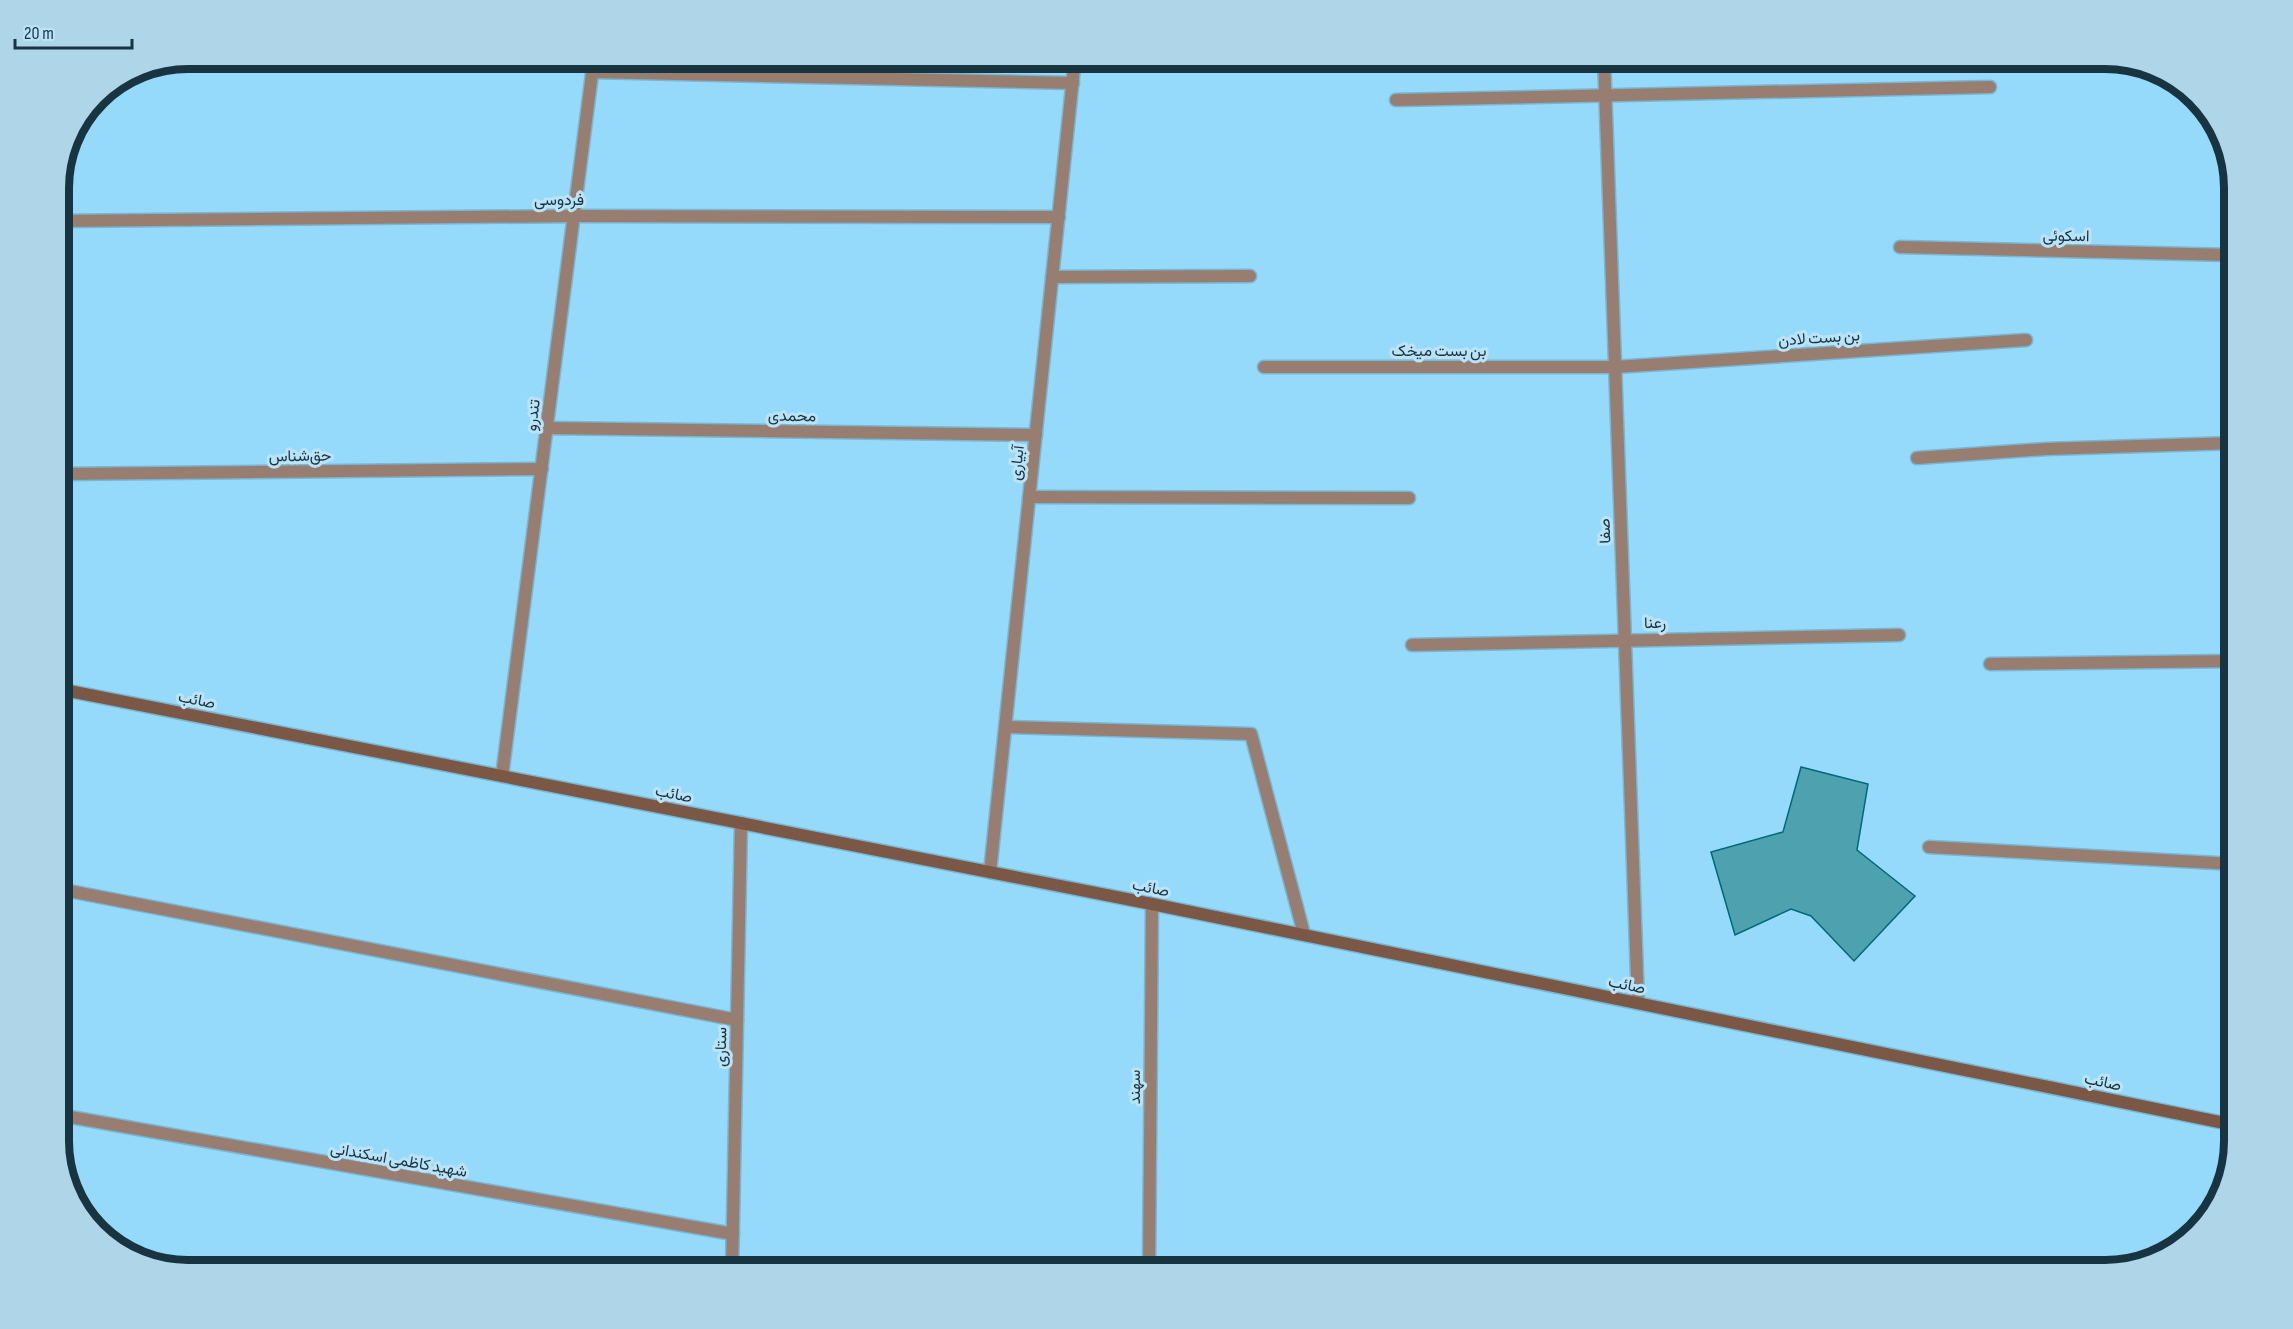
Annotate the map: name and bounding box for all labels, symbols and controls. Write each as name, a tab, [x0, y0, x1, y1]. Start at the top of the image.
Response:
scale bar	[15, 12, 132, 50]
text: 20 m	[24, 23, 54, 44]
street label: فردوسی	[534, 191, 584, 210]
street label: اسکوئی	[2042, 227, 2090, 246]
street label: بن بست لادن	[1778, 326, 1861, 351]
street label: بن بست میخک	[1392, 342, 1486, 361]
street label: تندرو	[522, 398, 545, 432]
street label: محمدی	[768, 407, 816, 426]
street label: آبیاری	[1006, 443, 1029, 482]
street label: حق‌شناس	[268, 446, 332, 467]
street label: صفا	[1596, 518, 1615, 544]
street label: رعنا	[1644, 614, 1666, 633]
street label: صائب	[177, 688, 217, 713]
street label: صائب	[654, 782, 694, 807]
street label: صائب	[1131, 876, 1171, 901]
street label: صائب	[1606, 972, 1647, 999]
street label: ستاری	[712, 1027, 731, 1067]
street label: صائب	[2082, 1069, 2123, 1096]
street label: سهند	[1126, 1070, 1145, 1104]
street label: شهید کاظمی اسکندانی	[329, 1139, 469, 1182]

